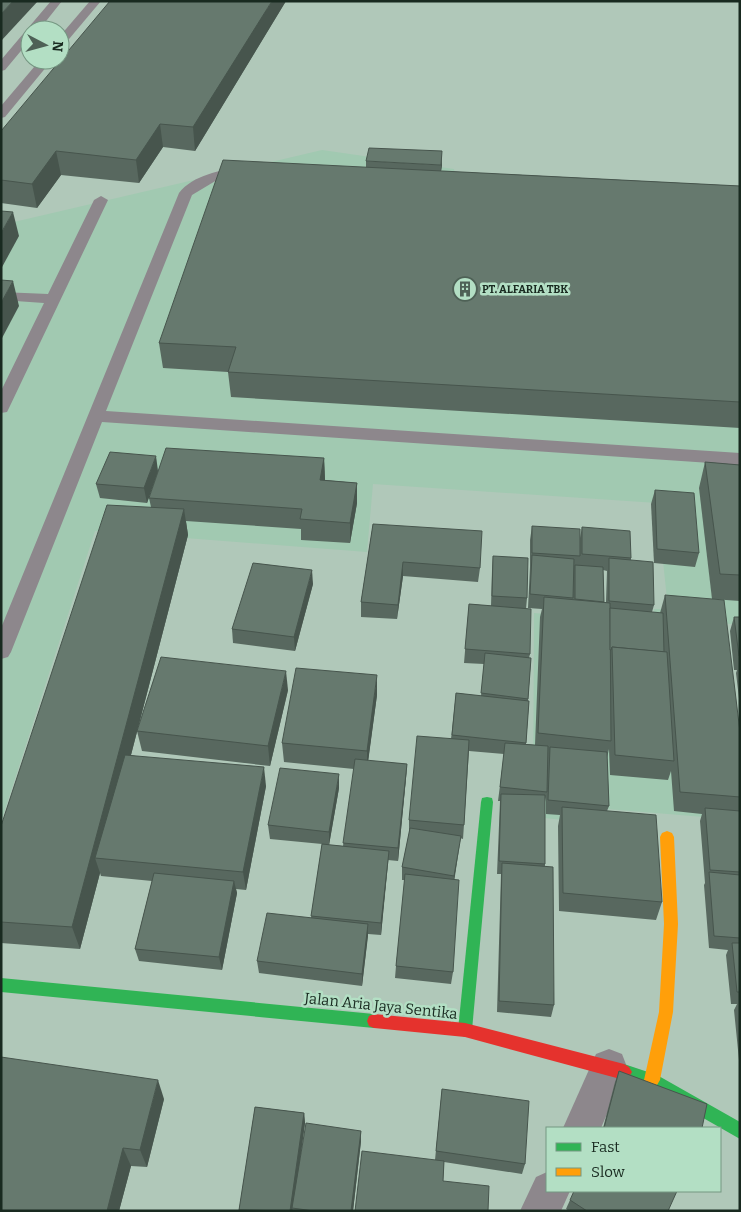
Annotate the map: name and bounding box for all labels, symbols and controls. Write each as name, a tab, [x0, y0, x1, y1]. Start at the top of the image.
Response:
north arrow	[20, 20, 70, 70]
text: N	[48, 40, 66, 53]
building icon: PT. ALFARIA TBK	[452, 276, 478, 302]
place label: PT. ALFARIA TBK	[482, 283, 568, 296]
street label: Jalan Aria Jaya Sentika	[303, 989, 458, 1023]
legend	[546, 1127, 721, 1192]
text: Fast	[591, 1138, 620, 1156]
text: Slow	[591, 1163, 626, 1181]

